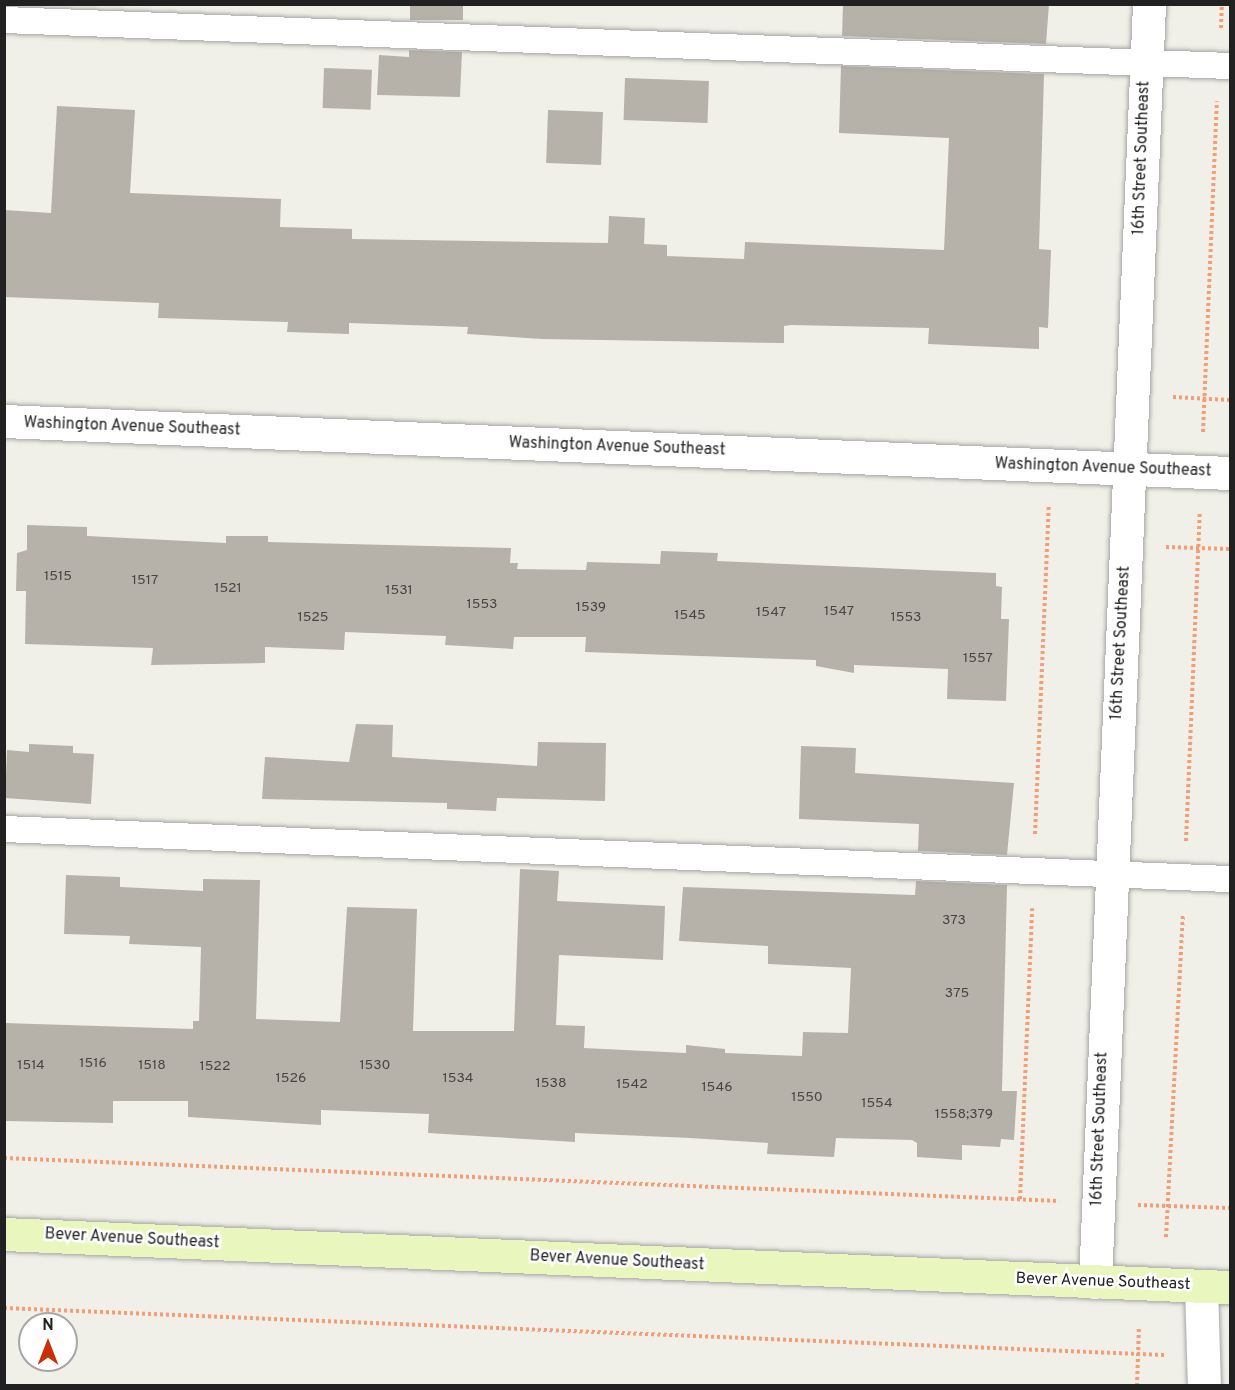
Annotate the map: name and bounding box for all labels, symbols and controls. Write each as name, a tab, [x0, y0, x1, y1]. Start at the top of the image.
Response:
street label: 16th Street Southeast	[1130, 81, 1154, 235]
street label: Washington Avenue Southeast	[23, 414, 241, 440]
street label: Washington Avenue Southeast	[508, 434, 726, 460]
street label: Washington Avenue Southeast	[994, 455, 1212, 481]
street label: 16th Street Southeast	[1107, 565, 1135, 721]
house number: 1515	[44, 569, 72, 585]
house number: 1517	[132, 573, 158, 589]
house number: 1521	[214, 581, 242, 597]
house number: 1531	[385, 583, 413, 599]
house number: 1553	[466, 597, 498, 613]
house number: 1539	[576, 600, 606, 616]
house number: 1547	[824, 604, 854, 620]
house number: 1547	[756, 605, 786, 621]
house number: 1545	[674, 608, 706, 624]
house number: 1525	[297, 610, 329, 626]
house number: 1553	[890, 610, 922, 626]
house number: 1557	[963, 651, 993, 667]
house number: 373	[942, 913, 966, 929]
house number: 375	[945, 986, 969, 1002]
street label: 16th Street Southeast	[1088, 1052, 1112, 1206]
house number: 1516	[79, 1056, 107, 1072]
house number: 1514	[17, 1058, 45, 1074]
house number: 1518	[138, 1058, 166, 1074]
house number: 1530	[359, 1058, 391, 1074]
house number: 1522	[200, 1059, 230, 1075]
house number: 1526	[276, 1071, 306, 1087]
house number: 1534	[442, 1071, 474, 1087]
house number: 1538	[536, 1076, 566, 1092]
house number: 1542	[616, 1077, 648, 1093]
house number: 1546	[701, 1080, 733, 1096]
house number: 1550	[791, 1090, 823, 1106]
house number: 1554	[861, 1096, 893, 1112]
house number: 1558;379	[935, 1107, 993, 1123]
street label: Bever Avenue Southeast	[44, 1225, 220, 1253]
street label: Bever Avenue Southeast	[529, 1247, 705, 1275]
street label: Bever Avenue Southeast	[1015, 1269, 1191, 1295]
north arrow	[18, 1312, 78, 1372]
text: N	[42, 1316, 54, 1336]

